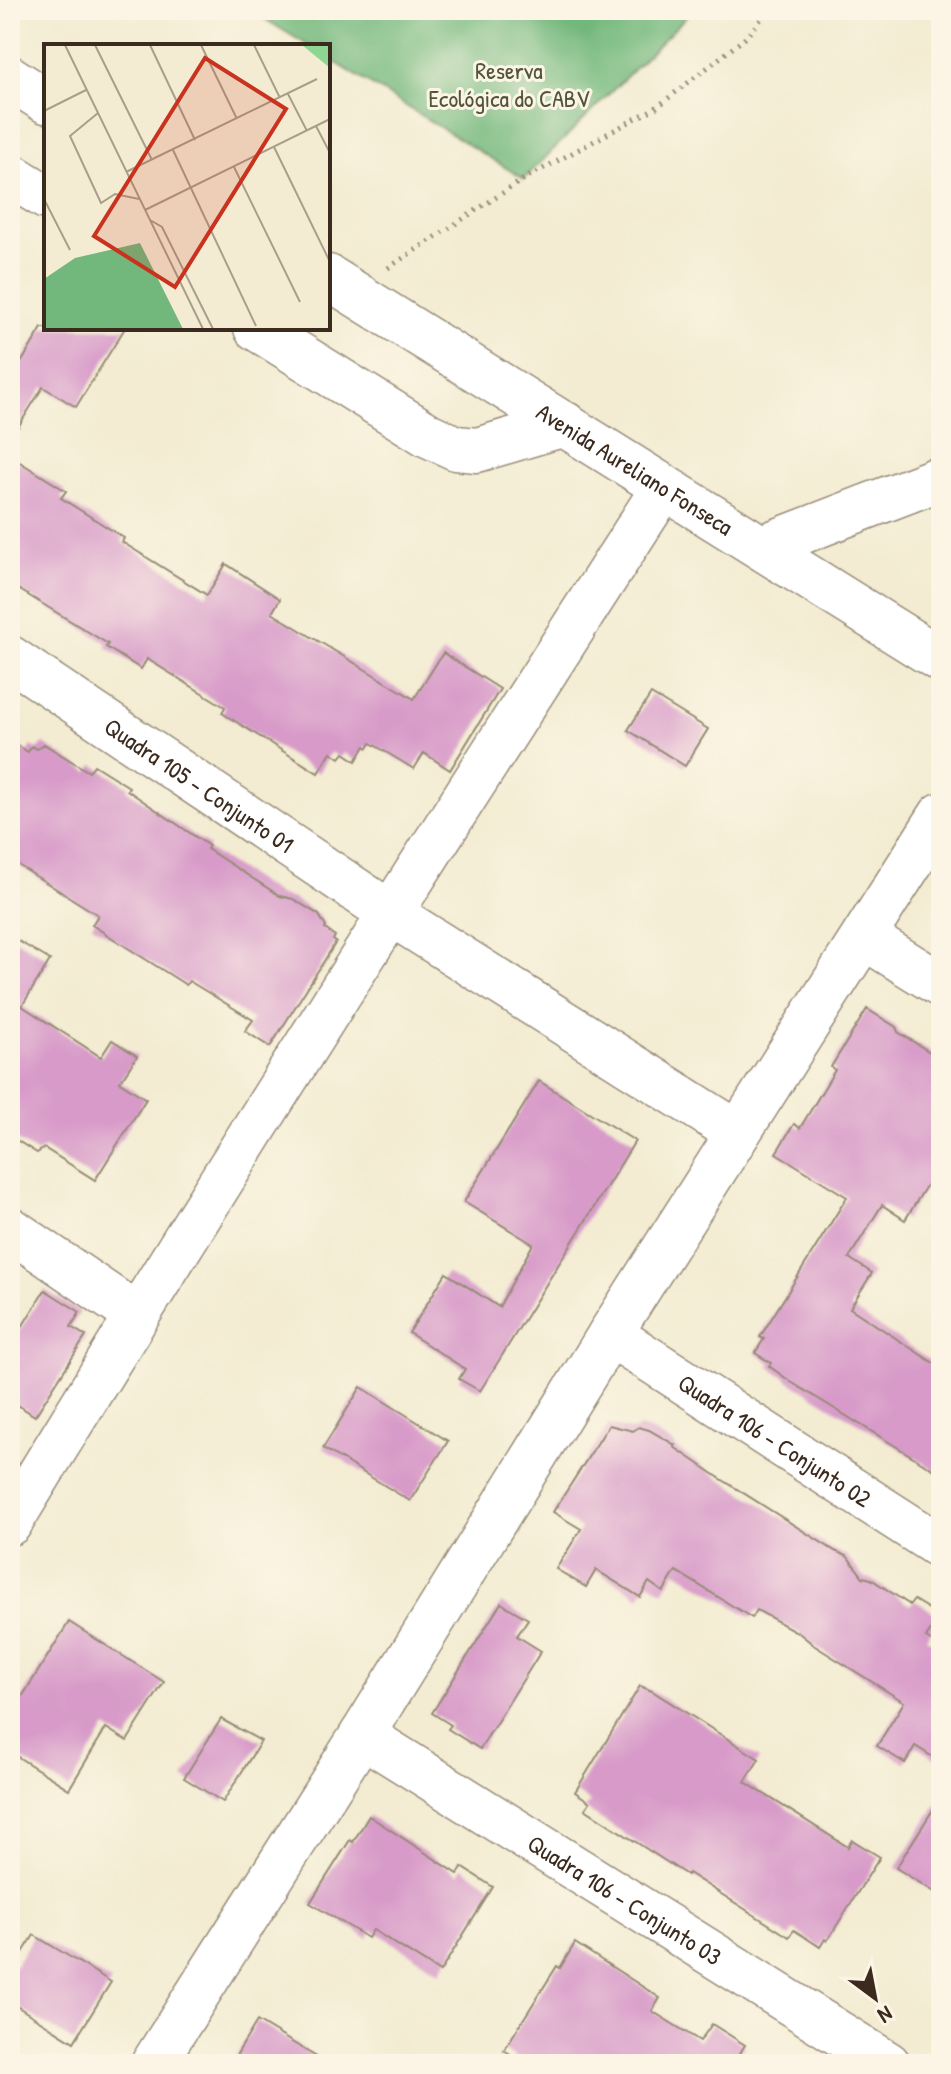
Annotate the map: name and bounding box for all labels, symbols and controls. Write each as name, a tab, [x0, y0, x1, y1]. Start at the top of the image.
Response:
inset map	[44, 44, 330, 330]
park label: Reserva Ecológica do CABV	[428, 54, 590, 114]
street label: Avenida Aureliano Fonseca	[531, 395, 739, 542]
street label: Quadra 105 - Conjunto 01	[98, 710, 300, 860]
street label: Quadra 106 - Conjunto 02	[672, 1366, 877, 1514]
street label: Quadra 106 - Conjunto 03	[522, 1827, 728, 1972]
north arrow	[835, 1958, 915, 2038]
text: N	[872, 1999, 899, 2031]

